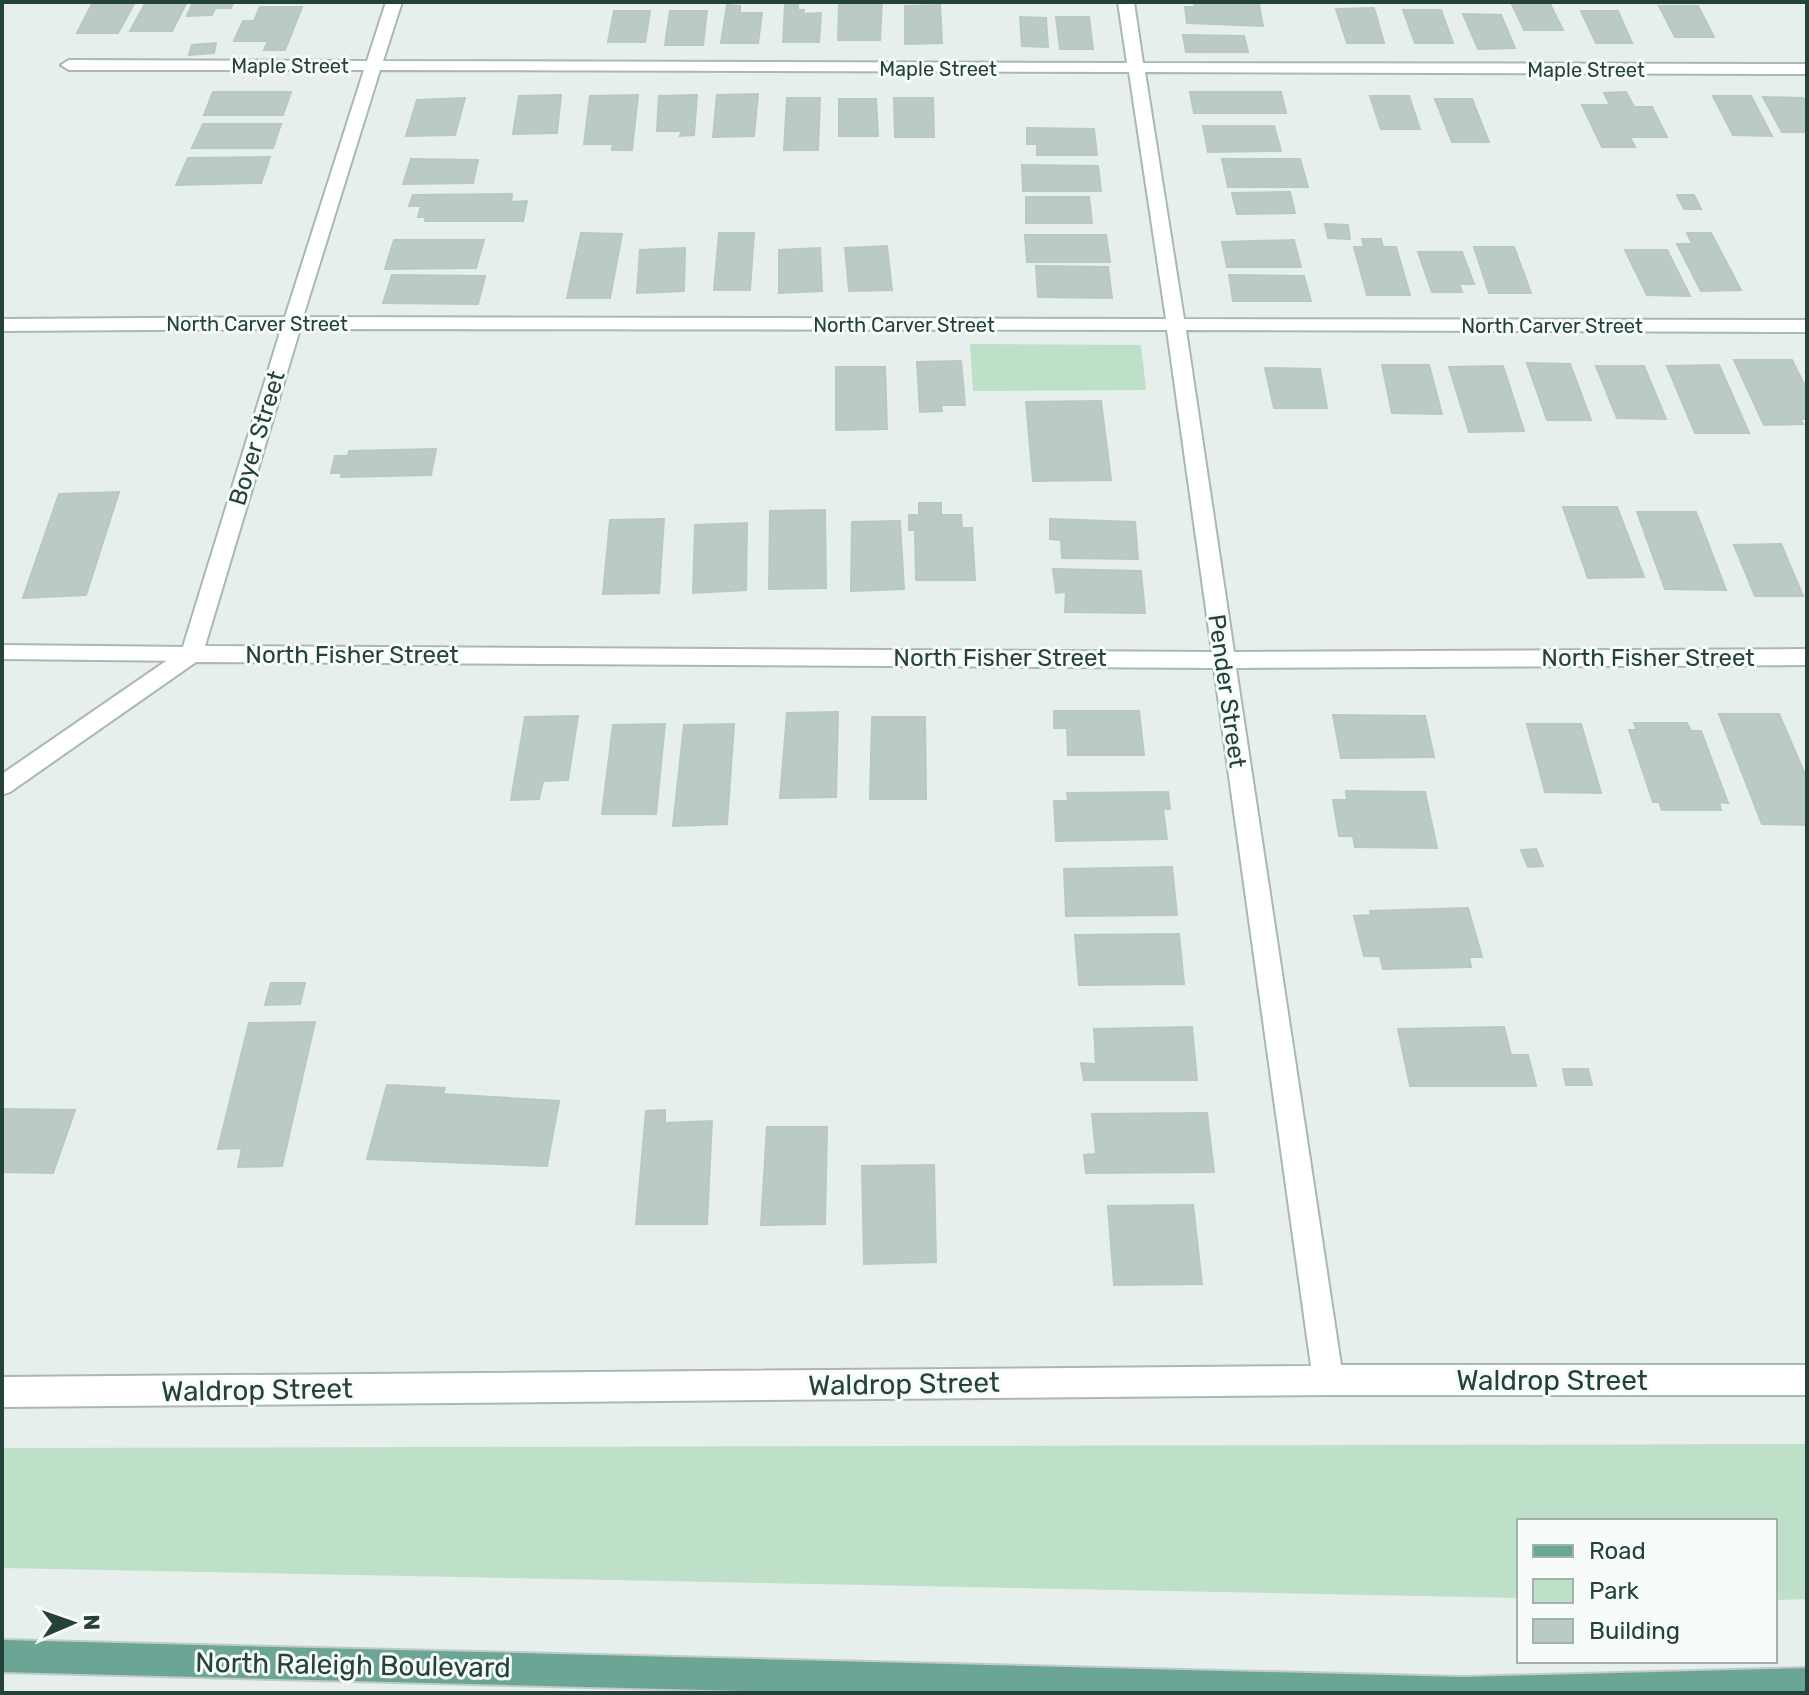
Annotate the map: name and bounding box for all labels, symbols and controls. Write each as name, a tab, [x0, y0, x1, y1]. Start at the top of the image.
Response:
street label: Maple Street	[231, 54, 349, 78]
street label: Maple Street	[879, 57, 997, 81]
street label: Maple Street	[1527, 58, 1645, 82]
street label: North Carver Street	[166, 312, 348, 336]
street label: North Carver Street	[813, 313, 995, 337]
street label: North Carver Street	[1461, 314, 1643, 338]
street label: Boyer Street	[223, 367, 291, 509]
street label: Pender Street	[1202, 612, 1252, 770]
street label: North Fisher Street	[245, 641, 459, 669]
street label: North Fisher Street	[893, 644, 1107, 672]
street label: North Fisher Street	[1541, 644, 1755, 672]
street label: Waldrop Street	[1456, 1364, 1648, 1397]
street label: Waldrop Street	[808, 1366, 1000, 1402]
street label: Waldrop Street	[161, 1372, 353, 1408]
legend	[1517, 1519, 1777, 1663]
text: Road	[1589, 1537, 1646, 1565]
text: Park	[1589, 1577, 1640, 1605]
north arrow	[32, 1583, 112, 1663]
text: N	[78, 1614, 105, 1631]
text: Building	[1589, 1617, 1680, 1645]
street label: North Raleigh Boulevard	[195, 1646, 511, 1684]

